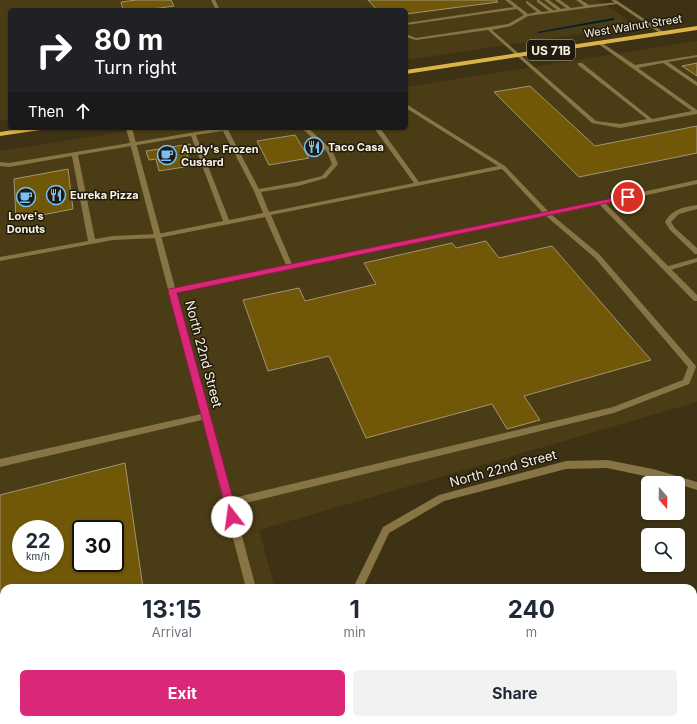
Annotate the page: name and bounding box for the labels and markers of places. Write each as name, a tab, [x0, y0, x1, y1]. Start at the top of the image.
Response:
restaurant icon: Taco Casa	[303, 136, 325, 158]
place label: Taco Casa	[328, 140, 384, 154]
place label: Andy's Frozen Custard	[181, 142, 259, 169]
cafe icon: Andy's Frozen Custard	[156, 144, 178, 166]
pin	[611, 180, 645, 214]
restaurant icon: Eureka Pizza	[45, 184, 67, 206]
cafe icon: Love's Donuts	[15, 186, 37, 208]
place label: Eureka Pizza	[70, 188, 139, 202]
place label: Love's Donuts	[7, 209, 45, 236]

